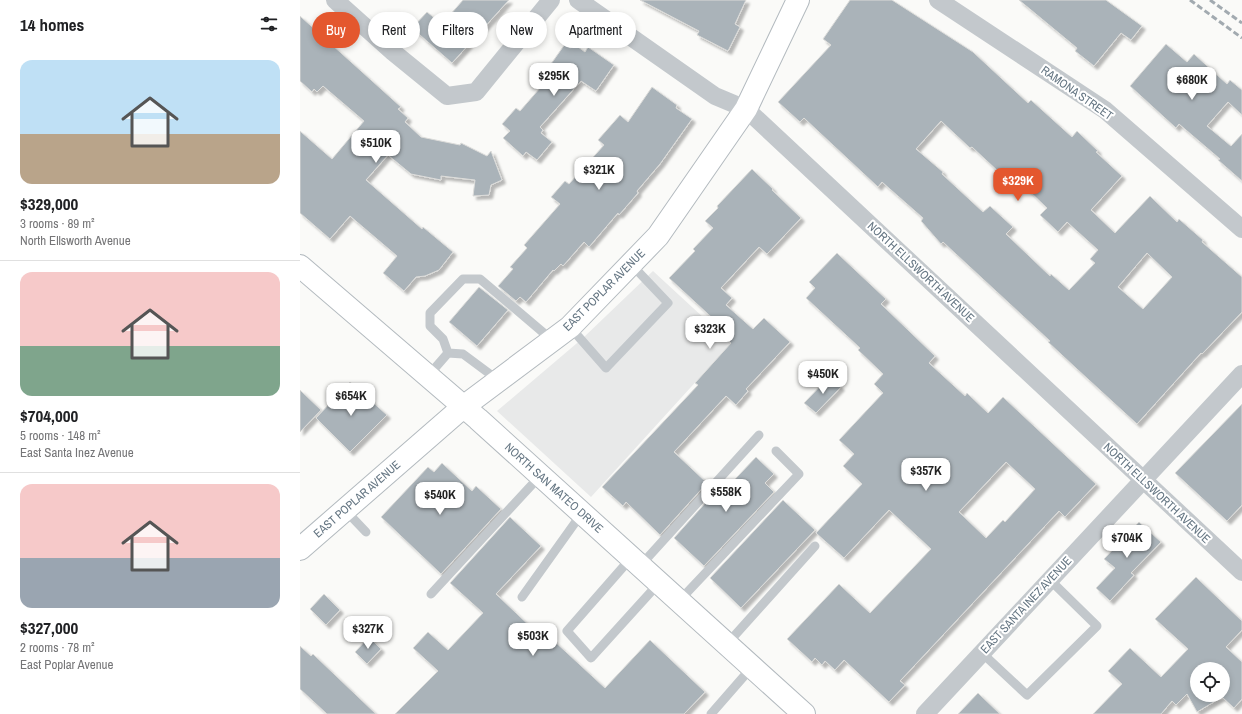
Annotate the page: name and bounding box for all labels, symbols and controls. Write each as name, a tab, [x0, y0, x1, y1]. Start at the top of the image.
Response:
chip: Buy	[312, 12, 360, 48]
chip: Rent	[368, 12, 420, 48]
chip: Filters	[428, 12, 488, 48]
chip: New	[496, 12, 547, 48]
chip: Apartment	[555, 12, 636, 48]
text: 14 homes	[20, 13, 84, 36]
icon: filters	[258, 13, 280, 35]
street label: RAMONA STREET	[1038, 62, 1116, 124]
pin: $295K	[526, 63, 582, 97]
text: $295K	[538, 67, 570, 84]
pin: $680K	[1164, 67, 1220, 101]
text: $680K	[1176, 71, 1208, 88]
icon: home	[114, 86, 186, 158]
pin: $510K	[348, 130, 404, 164]
text: $510K	[360, 134, 392, 151]
pin: $321K	[571, 157, 627, 191]
text: $321K	[583, 161, 615, 178]
pin: $329K	[990, 168, 1046, 202]
text: $329K	[1002, 172, 1034, 189]
text: $329,000	[20, 192, 78, 215]
text: 3 rooms · 89 m²	[20, 215, 95, 232]
street label: NORTH ELLSWORTH AVENUE	[864, 218, 978, 326]
text: North Ellsworth Avenue	[20, 232, 131, 249]
street label: EAST POPLAR AVENUE	[559, 245, 649, 335]
icon: home	[114, 298, 186, 370]
pin: $323K	[682, 316, 738, 350]
text: $323K	[694, 320, 726, 337]
pin: $450K	[795, 361, 851, 395]
text: $450K	[807, 365, 839, 382]
pin: $654K	[323, 383, 379, 417]
text: $654K	[335, 387, 367, 404]
text: $704,000	[20, 404, 78, 427]
text: 5 rooms · 148 m²	[20, 427, 101, 444]
street label: NORTH SAN MATEO DRIVE	[501, 439, 607, 537]
street label: NORTH ELLSWORTH AVENUE	[1100, 439, 1214, 547]
text: East Santa Inez Avenue	[20, 444, 134, 461]
street label: EAST POPLAR AVENUE	[310, 457, 404, 541]
pin: $357K	[898, 458, 954, 492]
text: $357K	[910, 462, 942, 479]
pin: $558K	[698, 479, 754, 513]
pin: $540K	[412, 482, 468, 516]
text: $558K	[710, 483, 742, 500]
text: $540K	[424, 486, 456, 503]
icon: home	[114, 510, 186, 582]
pin: $704K	[1099, 525, 1155, 559]
text: $704K	[1111, 529, 1143, 546]
street label: EAST SANTA INEZ AVENUE	[977, 553, 1075, 657]
text: $327,000	[20, 616, 78, 639]
pin: $327K	[340, 616, 396, 650]
text: $327K	[352, 620, 384, 637]
pin: $503K	[505, 623, 561, 657]
text: $503K	[517, 627, 549, 644]
text: 2 rooms · 78 m²	[20, 639, 95, 656]
text: East Poplar Avenue	[20, 656, 113, 673]
map controls	[1190, 662, 1230, 702]
button: locate	[1190, 662, 1230, 702]

